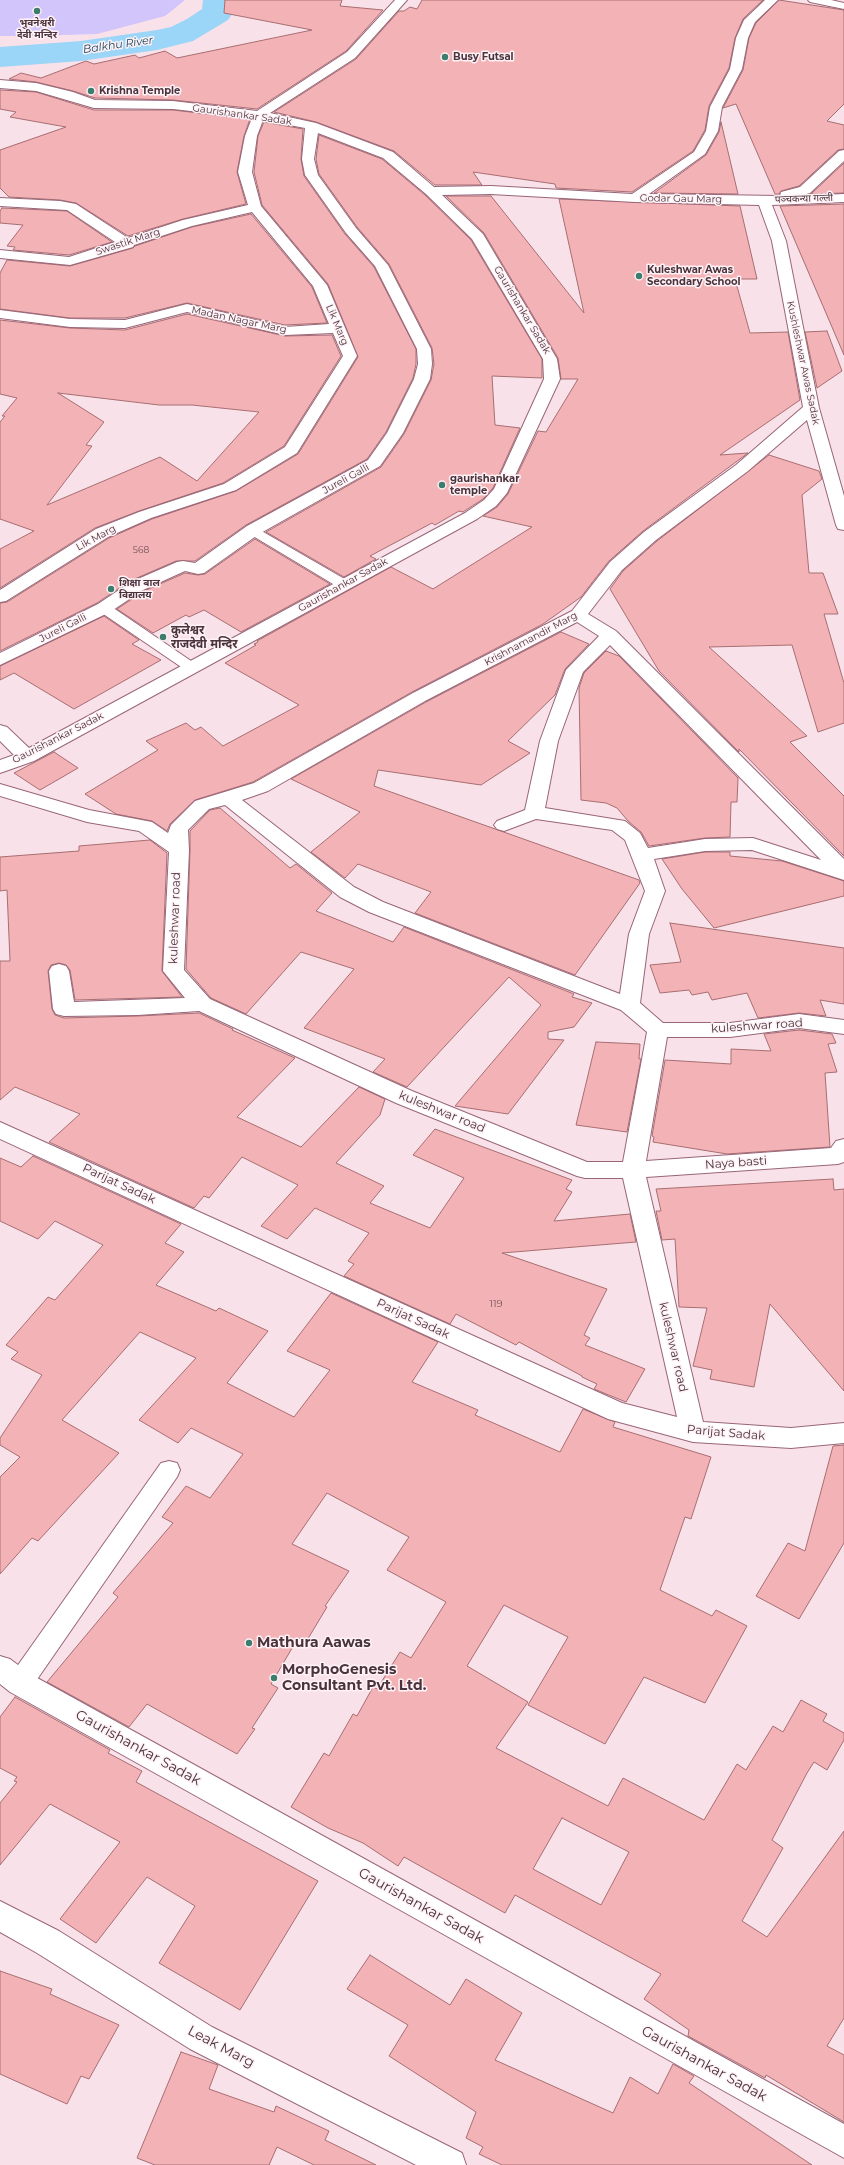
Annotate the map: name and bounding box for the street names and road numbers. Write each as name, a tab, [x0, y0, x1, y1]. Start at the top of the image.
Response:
street label: Gaurishankar Sadak	[191, 102, 293, 128]
street label: Godar Gau Marg	[640, 192, 722, 206]
street label: पञ्चकन्या गल्ली	[775, 192, 833, 206]
street label: Swastik Marg	[94, 226, 162, 258]
street label: Gaurishankar Sadak	[491, 264, 553, 356]
street label: Kushleshwar Awas Sadak	[784, 300, 822, 426]
street label: Lik Marg	[323, 303, 351, 347]
street label: Madan Nagar Marg	[190, 304, 288, 336]
street label: Jureli Galli	[321, 461, 371, 497]
street label: Lik Marg	[74, 523, 118, 553]
street label: Gaurishankar Sadak	[296, 555, 390, 615]
street label: Krishnamandir Marg	[482, 609, 580, 669]
street label: Jureli Galli	[37, 611, 89, 645]
street label: Gaurishankar Sadak	[11, 710, 105, 766]
street label: kuleshwar road	[166, 872, 184, 964]
street label: kuleshwar road	[711, 1016, 803, 1036]
street label: kuleshwar road	[397, 1088, 487, 1136]
street label: Naya basti	[704, 1154, 768, 1172]
street label: Parijat Sadak	[80, 1161, 158, 1207]
street label: Parijat Sadak	[374, 1296, 452, 1342]
street label: kuleshwar road	[656, 1300, 690, 1394]
street label: Parijat Sadak	[686, 1422, 766, 1444]
street label: Gaurishankar Sadak	[72, 1707, 204, 1789]
street label: Gaurishankar Sadak	[355, 1865, 487, 1947]
street label: Leak Marg	[185, 2022, 257, 2072]
street label: Gaurishankar Sadak	[638, 2023, 770, 2105]

